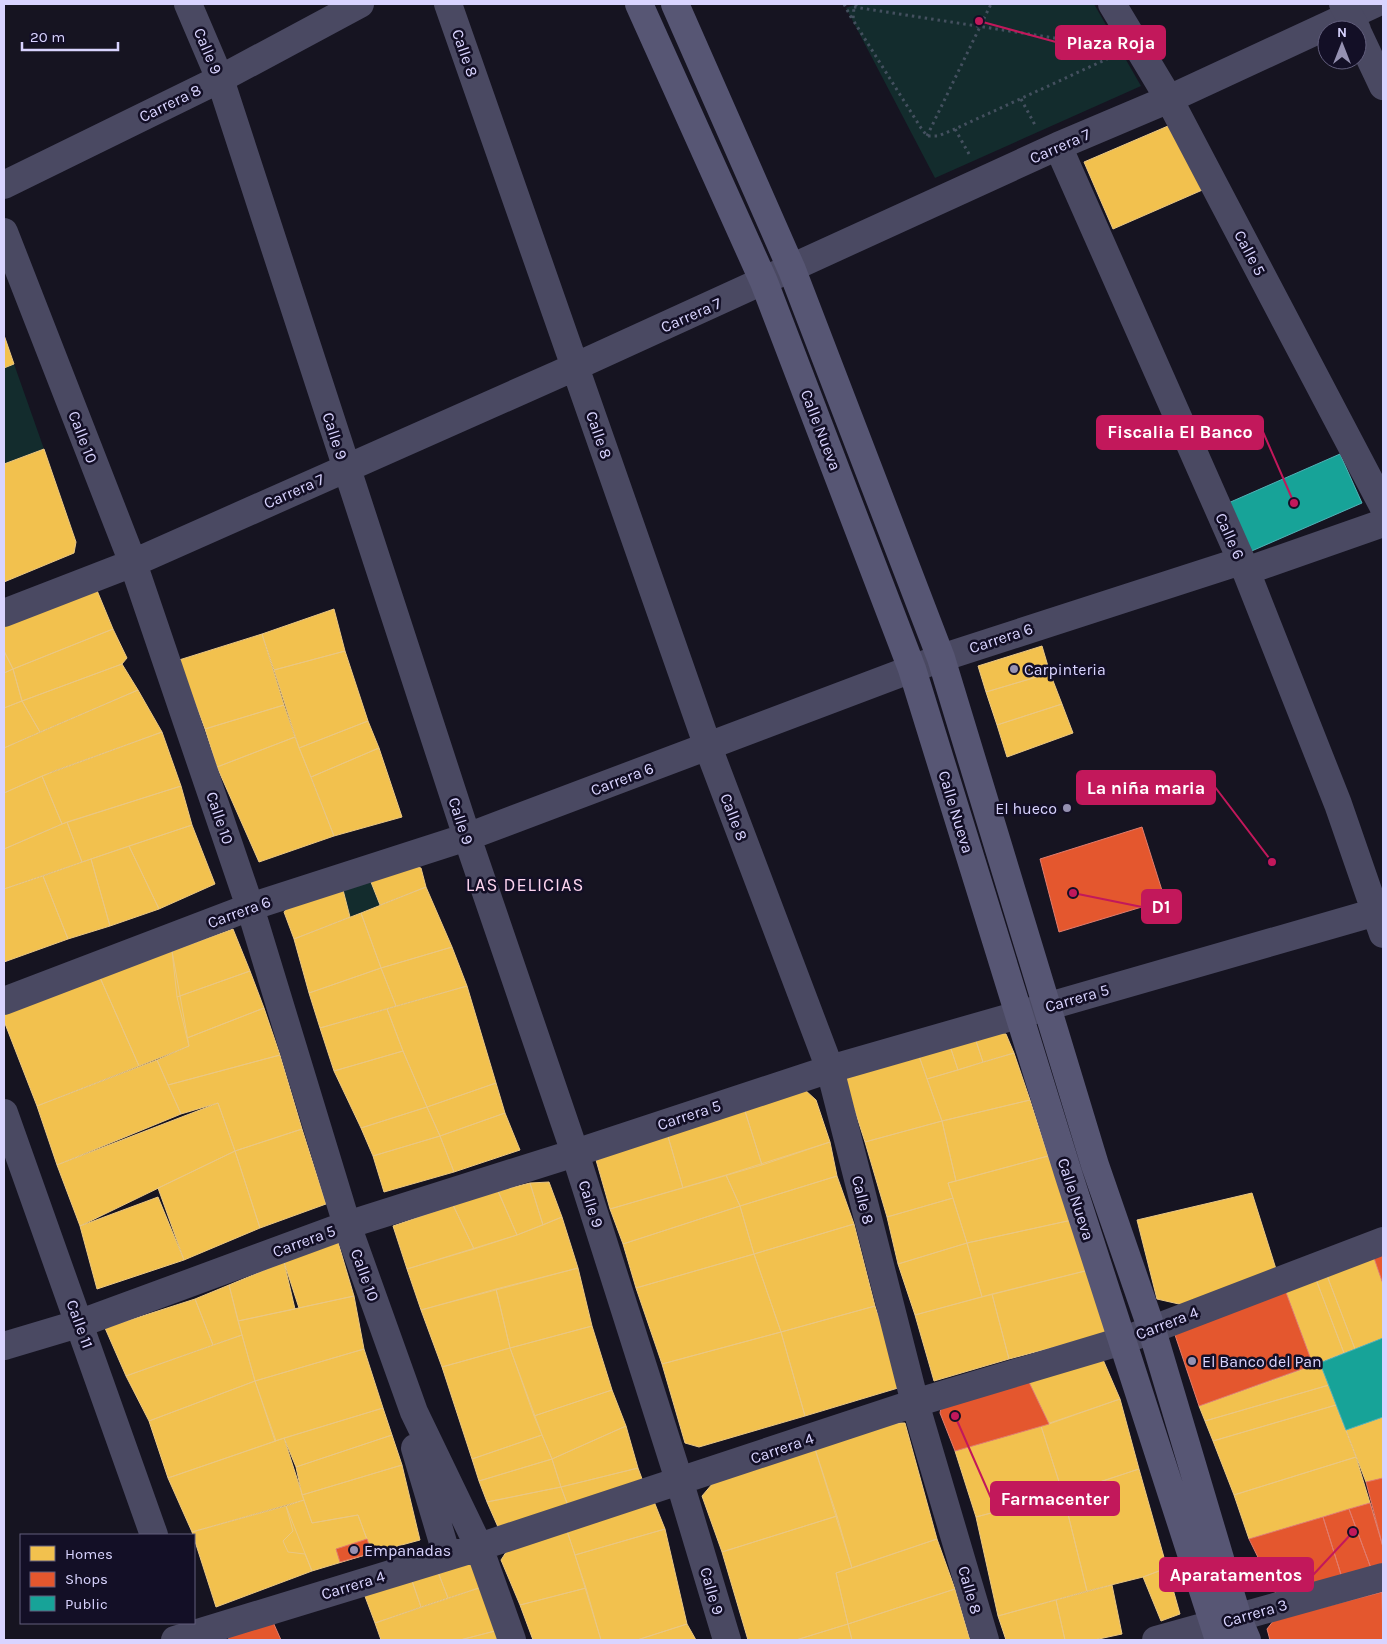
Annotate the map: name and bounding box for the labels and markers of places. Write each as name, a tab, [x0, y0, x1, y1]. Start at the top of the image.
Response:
callout: Plaza Roja	[1056, 26, 1165, 59]
callout: Fiscalia El Banco	[1097, 416, 1263, 449]
place label: Carpinteria	[1024, 660, 1106, 679]
marker: Carpinteria	[1008, 663, 1020, 675]
callout: La niña maria	[1077, 771, 1215, 804]
place label: El hueco	[995, 799, 1057, 818]
marker: El hueco	[1061, 802, 1073, 814]
callout: D1	[1142, 890, 1181, 923]
place label: El Banco del Pan	[1202, 1352, 1322, 1371]
marker: El Banco del Pan	[1186, 1355, 1198, 1367]
callout: Farmacenter	[991, 1482, 1119, 1515]
place label: Empanadas	[364, 1541, 451, 1560]
marker: Empanadas	[348, 1544, 360, 1556]
callout: Aparatamentos	[1160, 1558, 1313, 1591]

